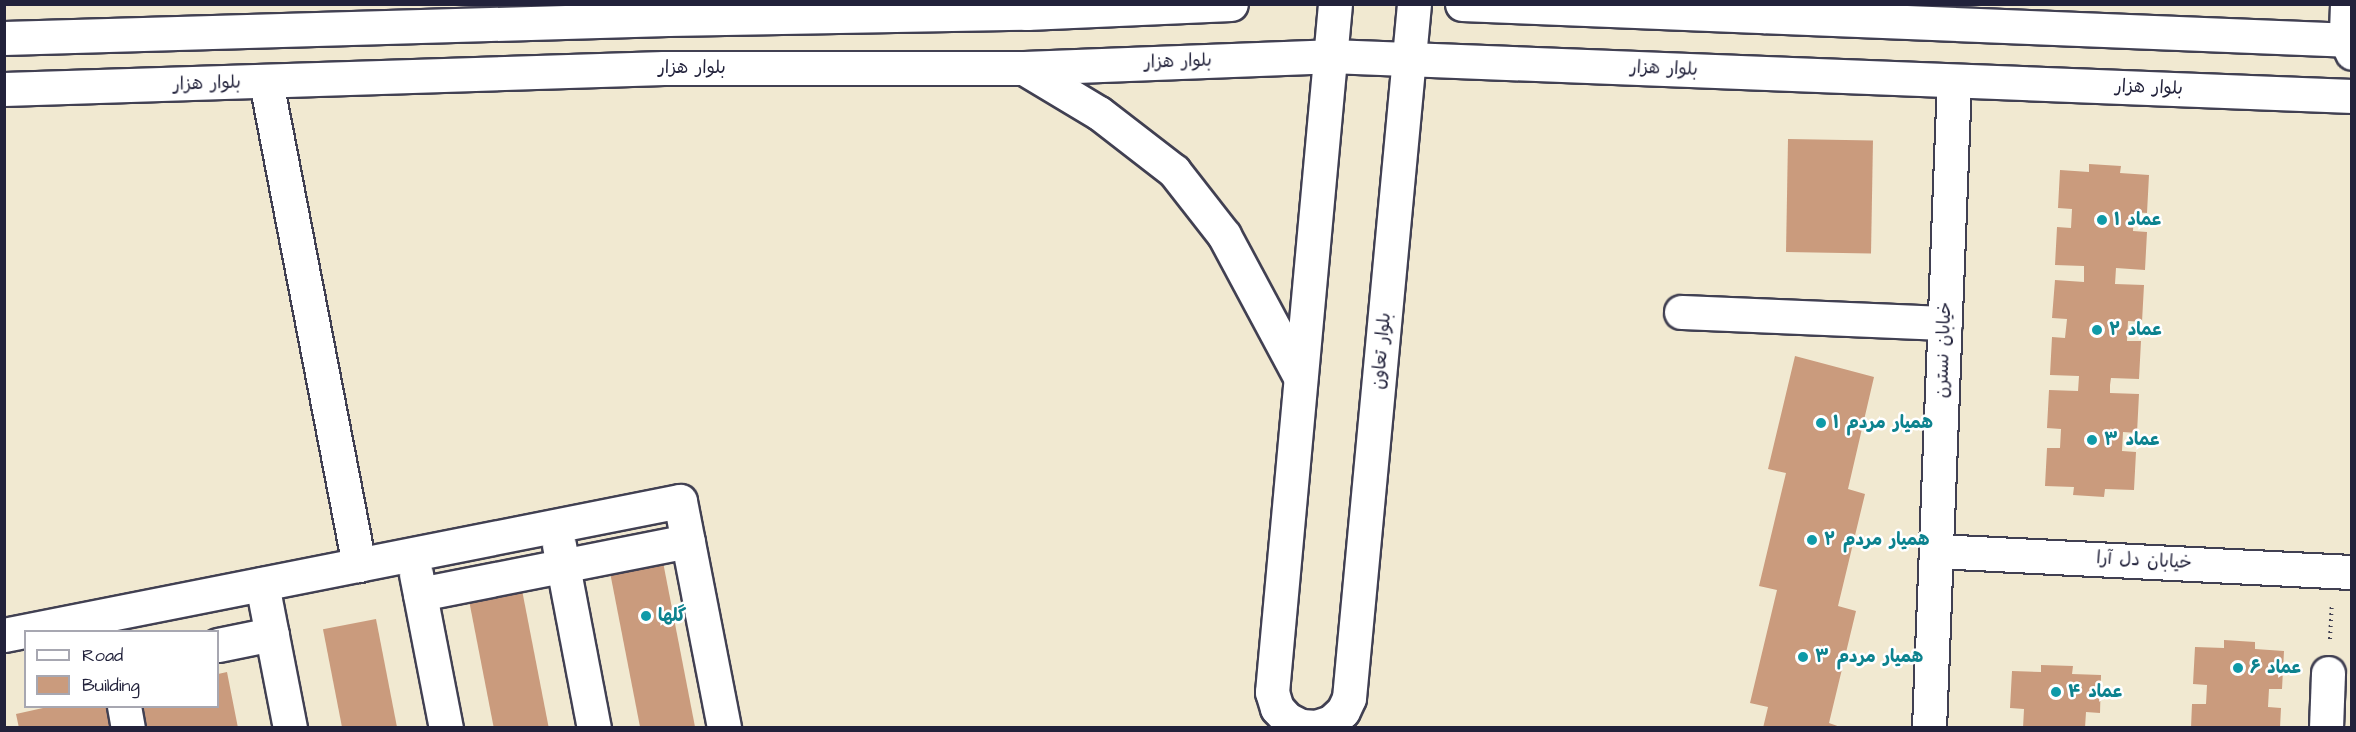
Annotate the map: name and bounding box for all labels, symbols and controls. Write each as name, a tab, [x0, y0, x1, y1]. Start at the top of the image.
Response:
street label: بلوار هزار	[1144, 50, 1212, 74]
street label: بلوار هزار	[658, 57, 726, 79]
street label: بلوار هزار	[1630, 57, 1698, 81]
street label: بلوار هزار	[173, 72, 241, 96]
street label: بلوار هزار	[2115, 76, 2183, 100]
place label: عماد ۱	[2114, 209, 2162, 231]
marker: عماد ۱	[2095, 213, 2109, 227]
street label: خیابان نسترن	[1932, 301, 1956, 399]
street label: بلوار تعاون	[1368, 312, 1396, 390]
place label: عماد ۲	[2109, 319, 2163, 341]
marker: عماد ۲	[2090, 323, 2104, 337]
place label: همیار مردم ۱	[1833, 412, 1933, 434]
marker: همیار مردم ۱	[1814, 416, 1828, 430]
place label: عماد ۳	[2104, 429, 2160, 451]
marker: عماد ۳	[2085, 433, 2099, 447]
place label: همیار مردم ۲	[1824, 529, 1930, 551]
marker: همیار مردم ۲	[1805, 533, 1819, 547]
street label: خیابان دل آرا	[2096, 548, 2192, 574]
place label: گلها	[658, 605, 686, 627]
marker: گلها	[639, 609, 653, 623]
legend	[24, 630, 219, 708]
text: Road	[82, 643, 123, 668]
place label: همیار مردم ۳	[1815, 646, 1923, 668]
marker: همیار مردم ۳	[1796, 650, 1810, 664]
place label: عماد ۶	[2250, 657, 2302, 679]
marker: عماد ۶	[2231, 661, 2245, 675]
text: Building	[82, 673, 140, 698]
place label: عماد ۴	[2068, 681, 2123, 703]
marker: عماد ۴	[2049, 685, 2063, 699]

